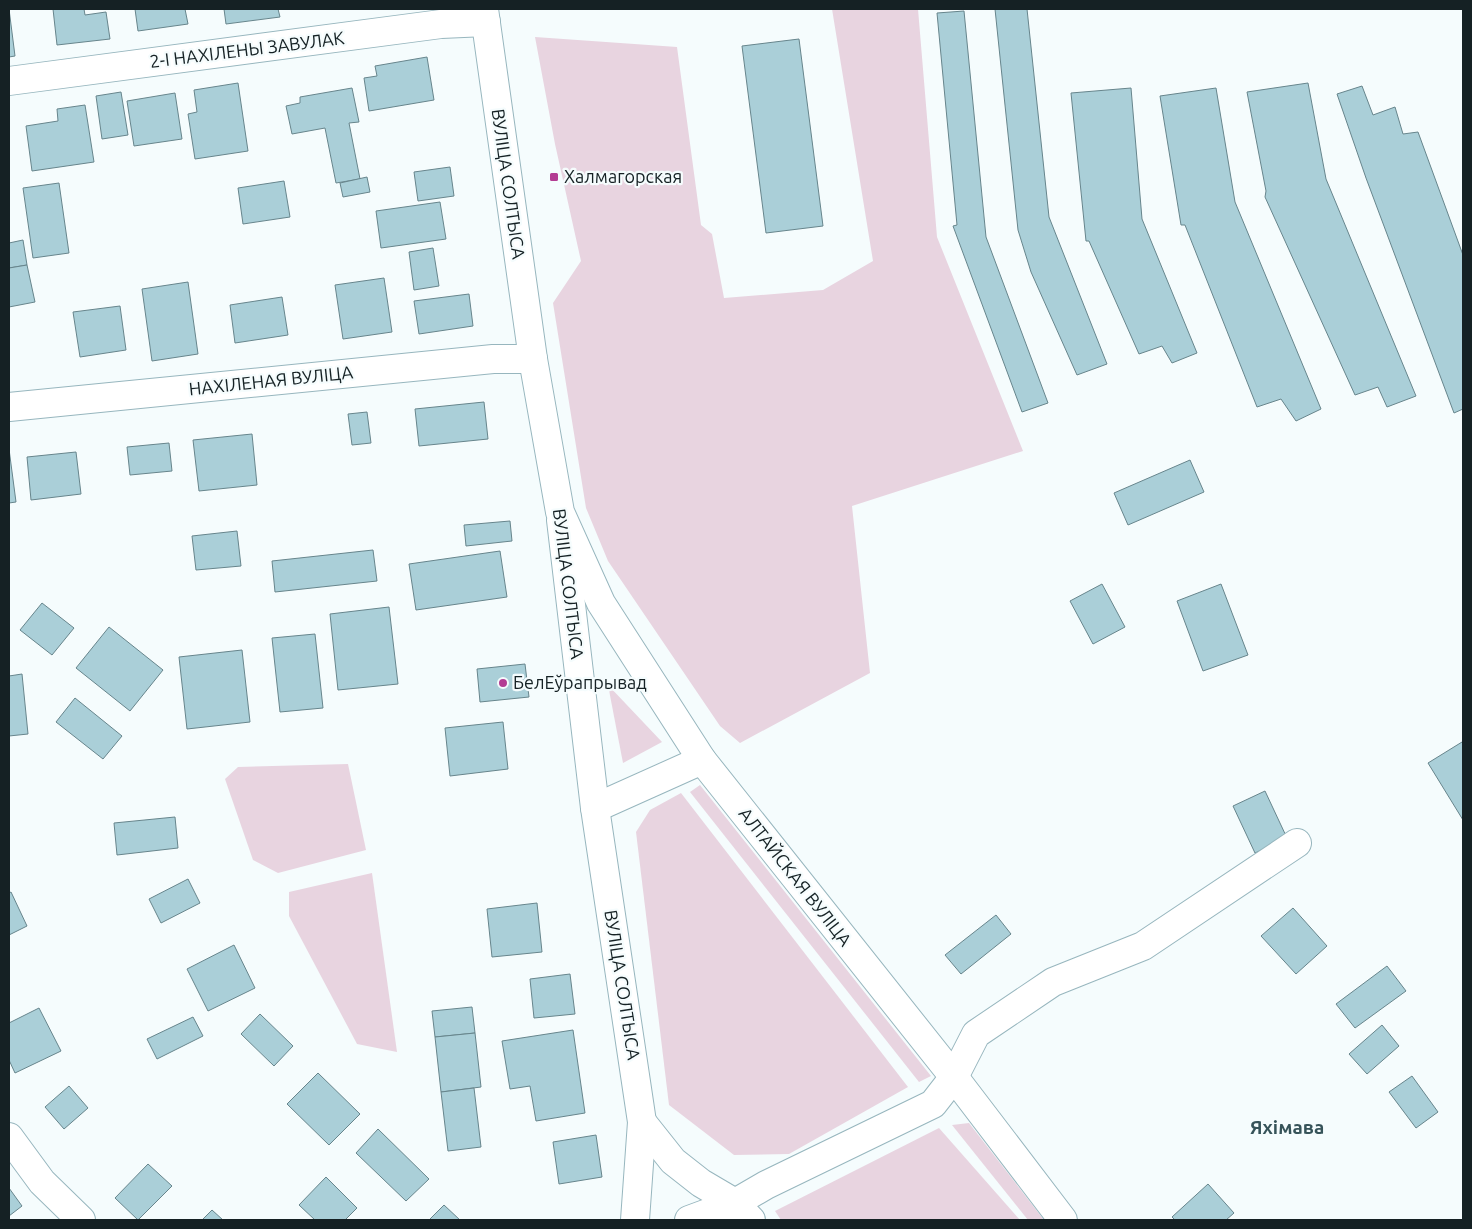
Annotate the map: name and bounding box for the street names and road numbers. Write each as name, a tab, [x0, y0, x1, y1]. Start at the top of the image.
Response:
street label: 2-І НАХІЛЕНЫ ЗАВУЛАК	[148, 27, 345, 71]
street label: ВУЛІЦА СОЛТЫСА	[489, 107, 529, 261]
street label: НАХІЛЕНАЯ ВУЛІЦА	[188, 361, 354, 399]
street label: ВУЛІЦА СОЛТЫСА	[550, 507, 588, 661]
street label: АЛТАЙСКАЯ ВУЛІЦА	[736, 803, 856, 950]
street label: ВУЛІЦА СОЛТЫСА	[601, 908, 645, 1062]

